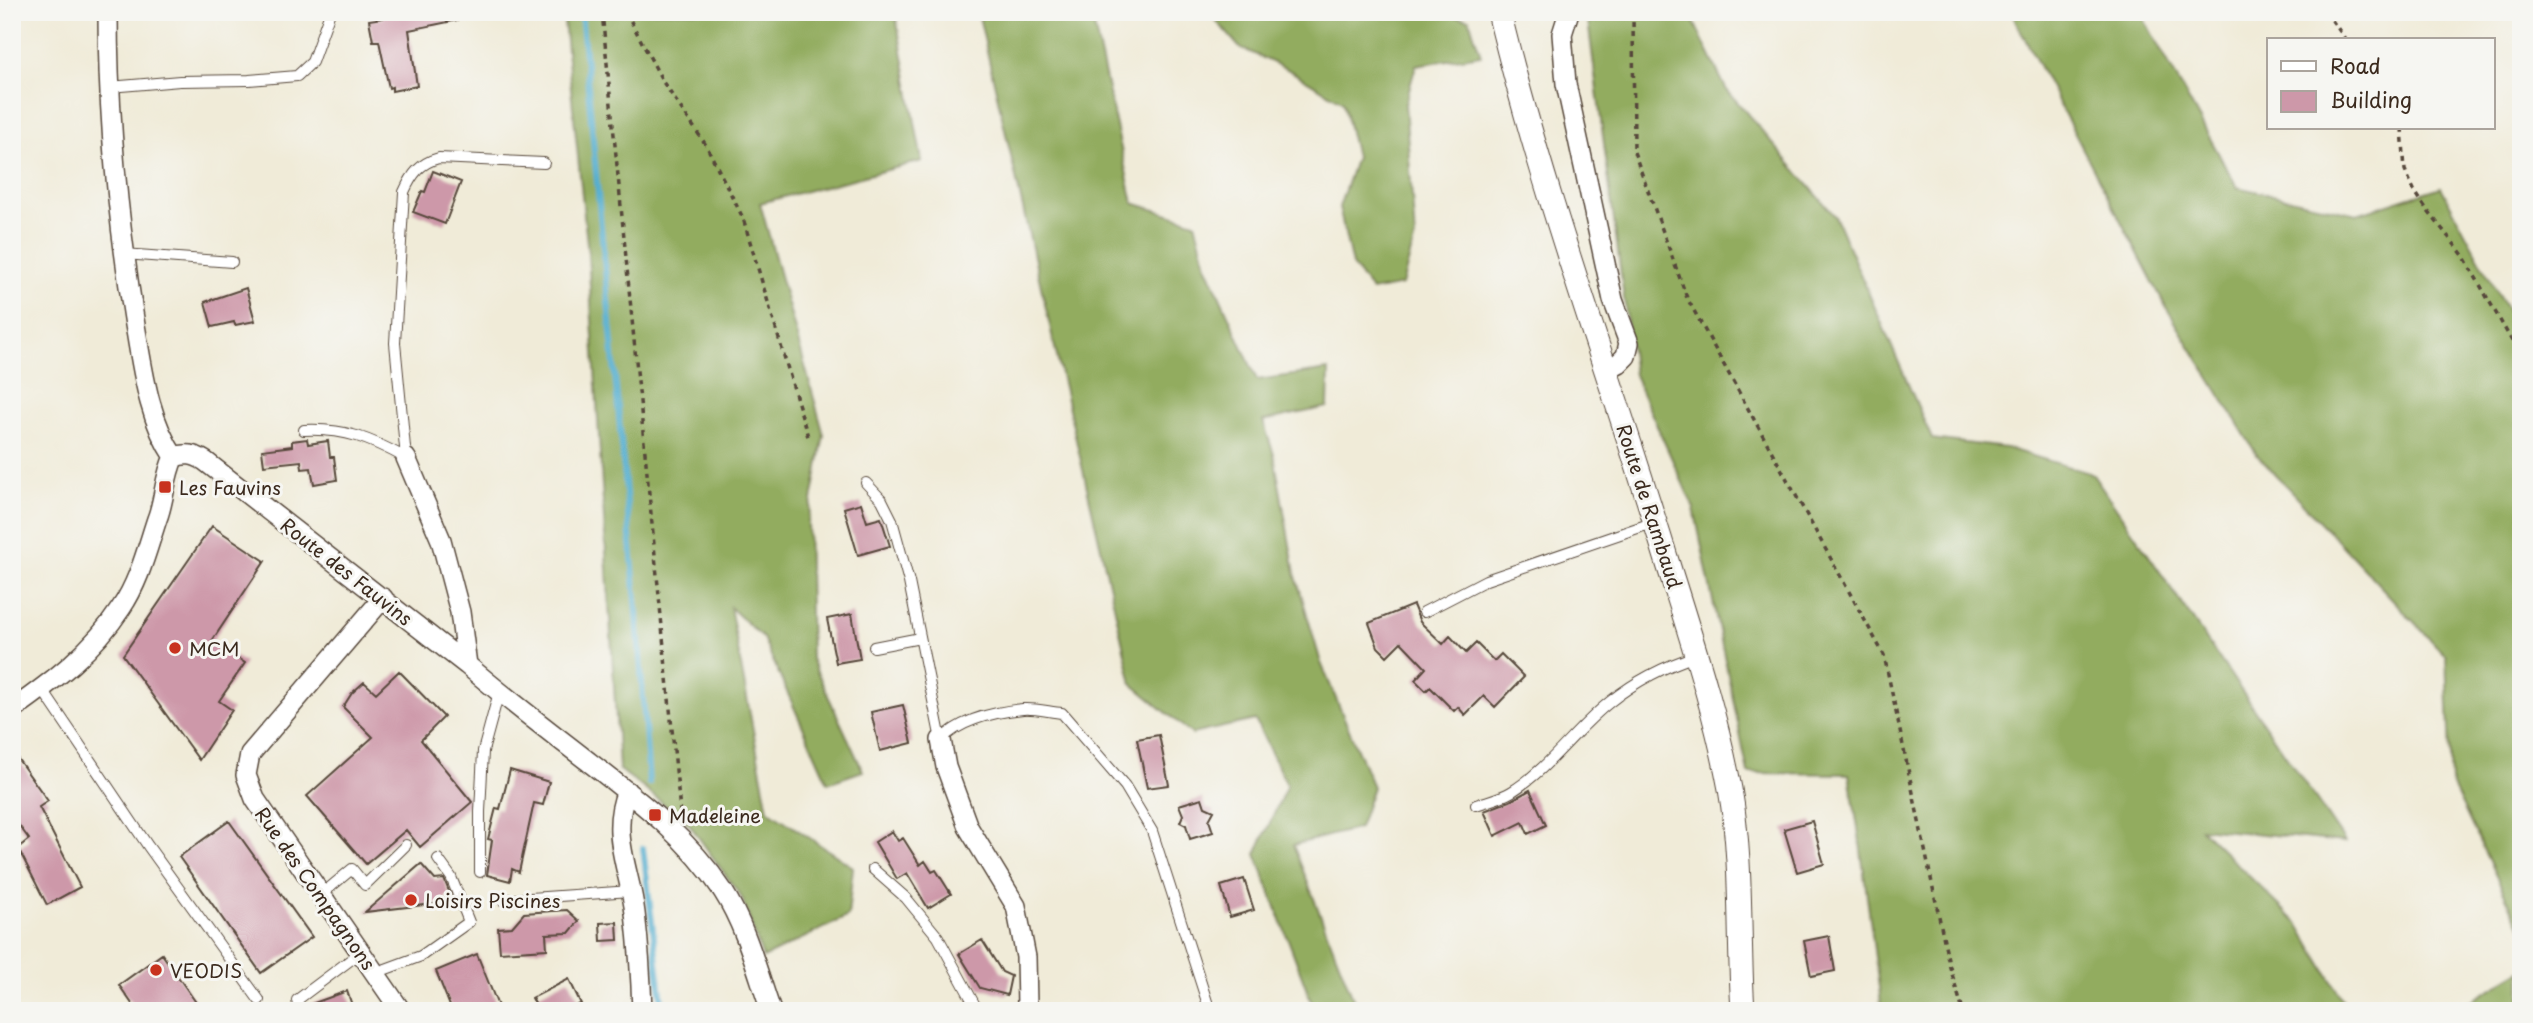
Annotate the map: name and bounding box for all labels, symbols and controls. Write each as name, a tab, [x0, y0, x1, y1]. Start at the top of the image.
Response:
legend	[2267, 38, 2494, 130]
text: Road	[2330, 49, 2381, 81]
text: Building	[2330, 83, 2412, 115]
street label: Route de Rambaud	[1610, 420, 1690, 592]
place label: Les Fauvins	[179, 473, 281, 501]
marker: Les Fauvins	[157, 479, 173, 495]
street label: Route des Fauvins	[275, 511, 419, 631]
place label: MCM	[189, 634, 240, 662]
marker: MCM	[167, 640, 183, 656]
street label: Rue des Compagnons	[249, 801, 383, 975]
place label: Madeleine	[669, 801, 761, 829]
marker: Madeleine	[647, 807, 663, 823]
place label: Loisirs Piscines	[425, 886, 560, 914]
marker: Loisirs Piscines	[403, 892, 419, 908]
place label: VEODIS	[170, 956, 242, 984]
marker: VEODIS	[148, 962, 164, 978]

